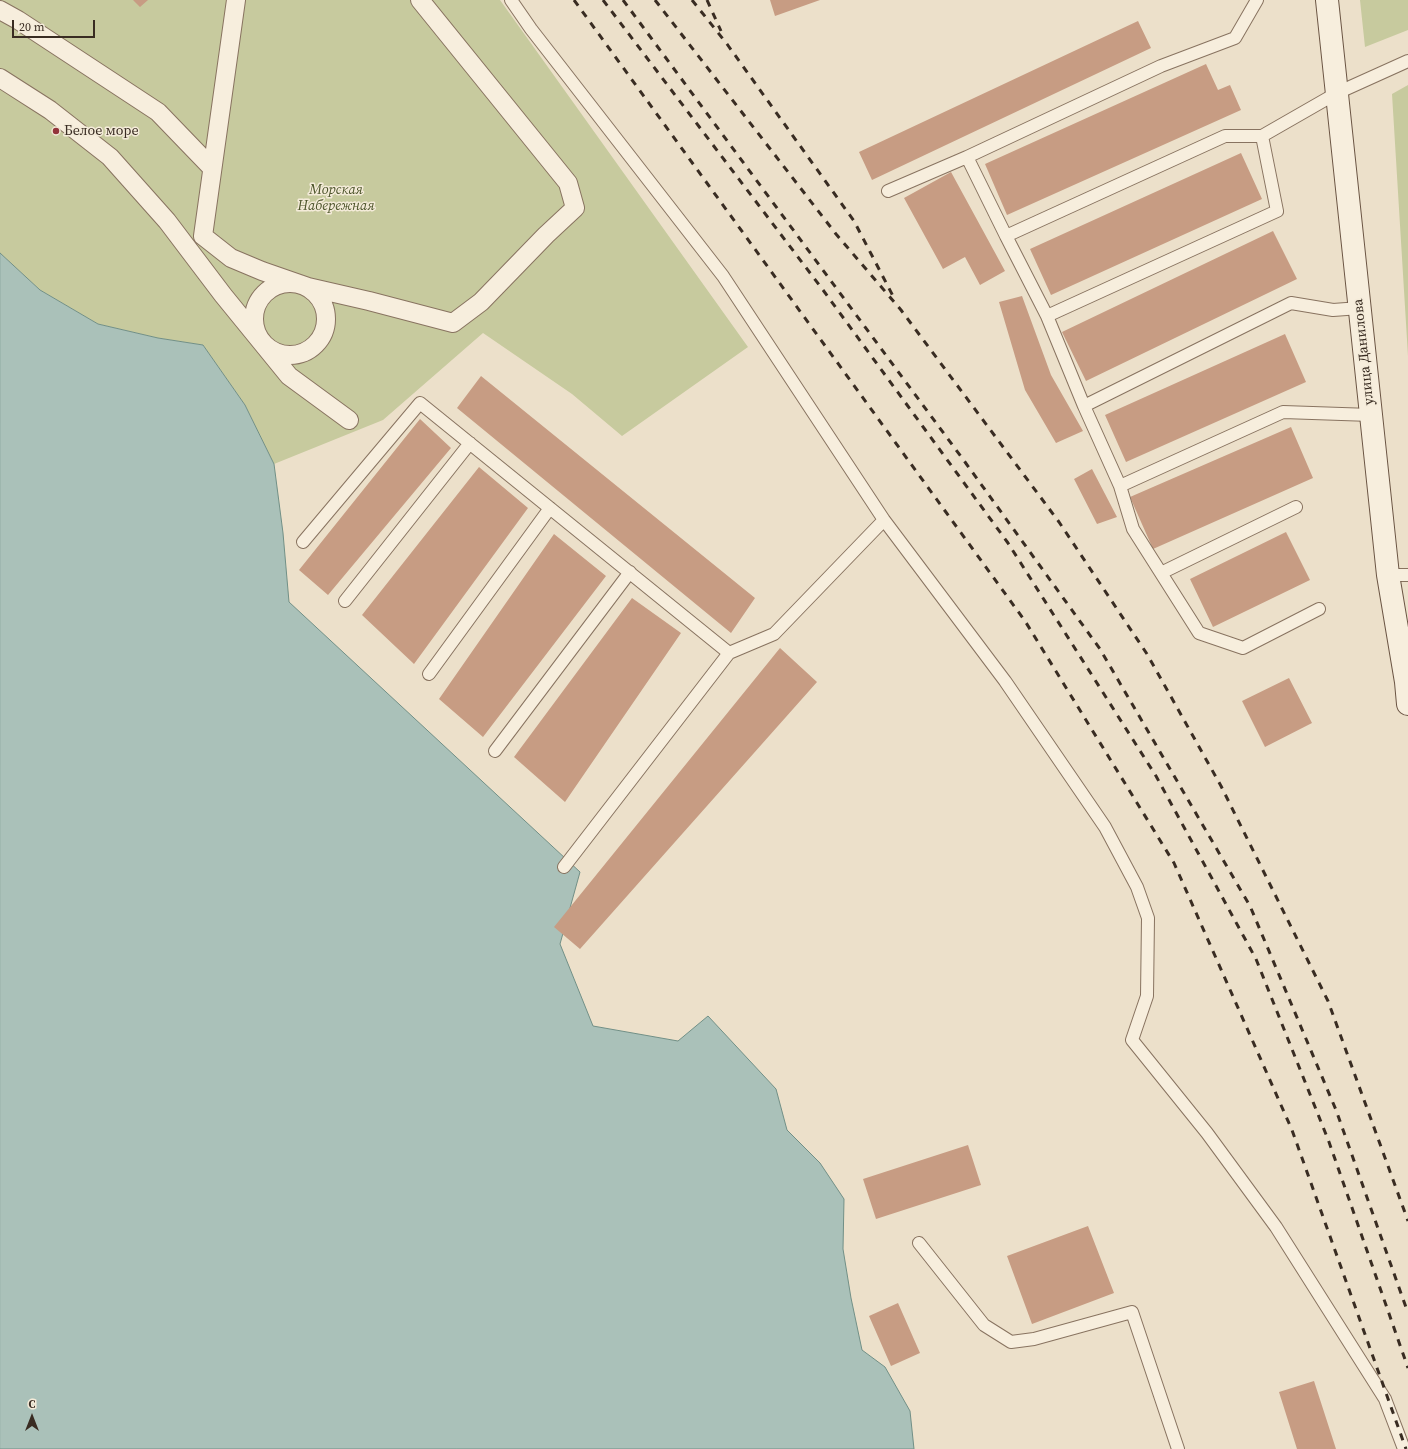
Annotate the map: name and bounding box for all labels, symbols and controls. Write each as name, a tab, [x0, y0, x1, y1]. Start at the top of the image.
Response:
scale bar	[14, 12, 97, 38]
text: 20 m	[19, 19, 45, 35]
place label: Белое море	[64, 123, 139, 139]
marker: Белое море	[51, 126, 61, 136]
park label: Морская Набережная	[298, 182, 374, 214]
street label: улица Данилова	[1350, 298, 1378, 406]
north arrow	[12, 1397, 52, 1437]
text: С	[29, 1397, 35, 1412]

